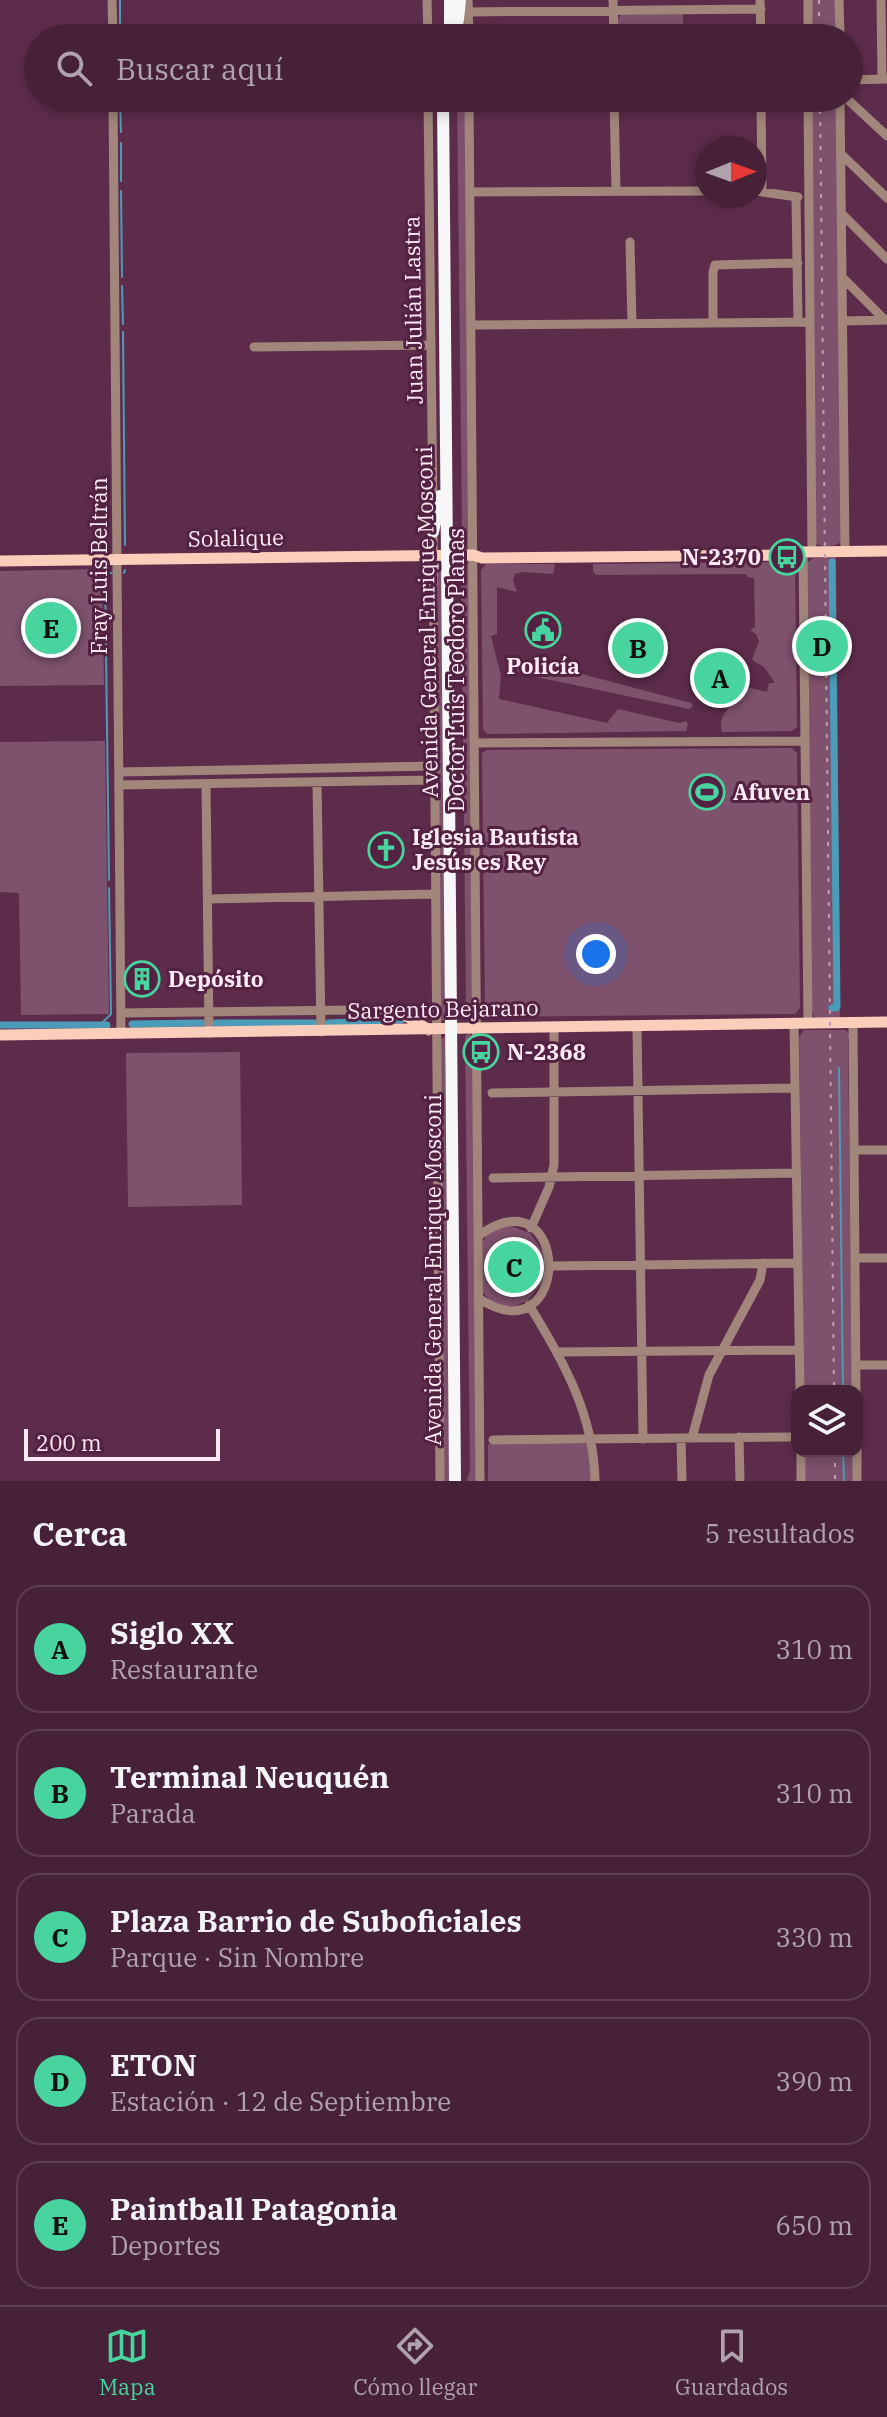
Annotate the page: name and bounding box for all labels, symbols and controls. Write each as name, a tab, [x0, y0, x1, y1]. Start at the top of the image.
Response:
search box	[24, 24, 863, 112]
icon: search	[52, 46, 96, 90]
text: Buscar aquí	[116, 49, 283, 88]
north arrow	[695, 136, 767, 208]
street label: Juan Julián Lastra	[396, 216, 429, 404]
street label: Avenida General Enrique Mosconi	[409, 446, 444, 798]
street label: Fray Luis Beltrán	[84, 477, 113, 655]
street label: Solalique	[188, 522, 284, 553]
street label: Doctor Luis Teodoro Planas	[441, 528, 470, 812]
bus stop icon: N-2370	[768, 538, 806, 576]
place label: N-2370	[682, 542, 761, 571]
pin: E	[25, 598, 77, 658]
public building icon: Policía	[524, 611, 562, 649]
pin: D	[796, 616, 848, 676]
pin: B	[612, 618, 664, 678]
pin: A	[694, 648, 746, 708]
place label: Policía	[506, 651, 580, 680]
sports icon: Afuven	[688, 773, 726, 811]
place label: Afuven	[733, 777, 810, 806]
place label: Iglesia Bautista Jesús es Rey	[412, 822, 579, 876]
church icon: Iglesia Bautista Jesús es Rey	[367, 831, 405, 869]
your location	[576, 934, 616, 974]
building icon: Depósito	[123, 960, 161, 998]
place label: Depósito	[168, 964, 263, 993]
street label: Sargento Bejarano	[347, 992, 539, 1025]
bus stop icon: N-2368	[462, 1033, 500, 1071]
place label: N-2368	[507, 1037, 586, 1066]
street label: Avenida General Enrique Mosconi	[418, 1094, 447, 1446]
pin: C	[488, 1237, 540, 1297]
map controls	[791, 1385, 863, 1457]
button: layers	[791, 1385, 863, 1457]
scale bar	[24, 1425, 220, 1461]
text: 200 m	[36, 1428, 102, 1457]
text: Cerca	[32, 1511, 128, 1555]
text: 5 resultados	[705, 1516, 855, 1550]
text: Siglo XX	[110, 1613, 234, 1652]
text: A	[51, 1632, 69, 1666]
text: 310 m	[775, 1632, 853, 1666]
text: Restaurante	[110, 1652, 258, 1686]
text: Terminal Neuquén	[110, 1757, 389, 1796]
text: B	[51, 1776, 69, 1810]
text: 310 m	[775, 1776, 853, 1810]
text: Parada	[110, 1796, 196, 1830]
text: Plaza Barrio de Suboficiales	[110, 1901, 522, 1940]
text: C	[51, 1920, 69, 1954]
text: 330 m	[775, 1920, 853, 1954]
text: Parque · Sin Nombre	[110, 1940, 364, 1974]
text: ETON	[110, 2045, 197, 2084]
text: D	[50, 2064, 70, 2098]
text: 390 m	[775, 2064, 853, 2098]
text: Estación · 12 de Septiembre	[110, 2084, 451, 2118]
text: Paintball Patagonia	[110, 2189, 398, 2228]
text: E	[51, 2208, 69, 2242]
text: 650 m	[775, 2208, 853, 2242]
text: Deportes	[110, 2228, 221, 2262]
tab: Mapa	[99, 2324, 156, 2401]
tab: Cómo llegar	[354, 2324, 477, 2401]
tab: Guardados	[675, 2324, 788, 2401]

